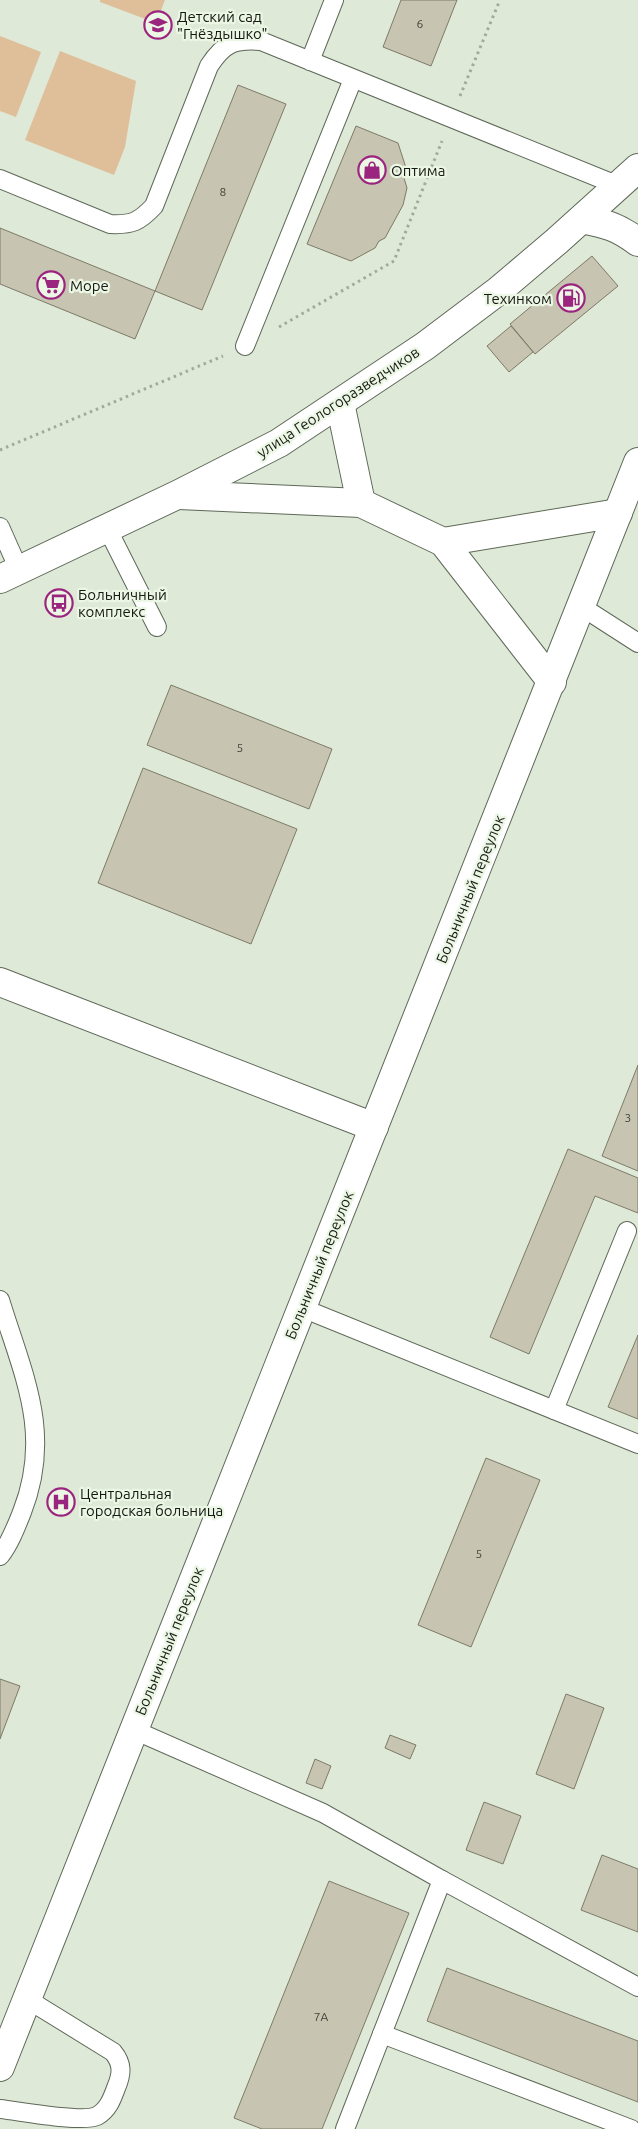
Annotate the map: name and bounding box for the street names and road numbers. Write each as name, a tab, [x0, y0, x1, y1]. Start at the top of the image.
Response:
street label: улица Геологоразведчиков	[254, 343, 422, 461]
street label: Больничный переулок	[432, 812, 508, 966]
street label: Больничный переулок	[281, 1188, 357, 1342]
street label: Больничный переулок	[131, 1564, 207, 1718]

